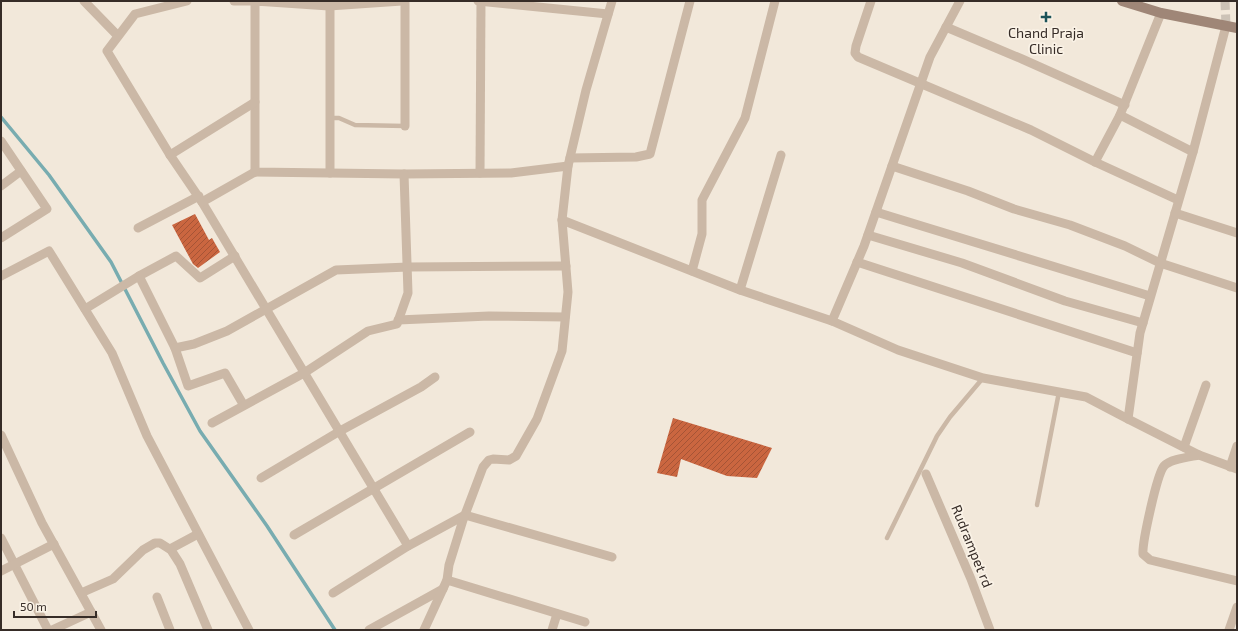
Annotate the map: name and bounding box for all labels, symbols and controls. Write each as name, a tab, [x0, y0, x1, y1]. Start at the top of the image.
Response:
marker: Chand Praja Clinic	[1040, 11, 1052, 23]
place label: Chand Praja Clinic	[1008, 24, 1084, 57]
street label: Rudrampet rd	[948, 502, 997, 590]
scale bar	[14, 593, 96, 619]
text: 50 m	[20, 599, 47, 613]

